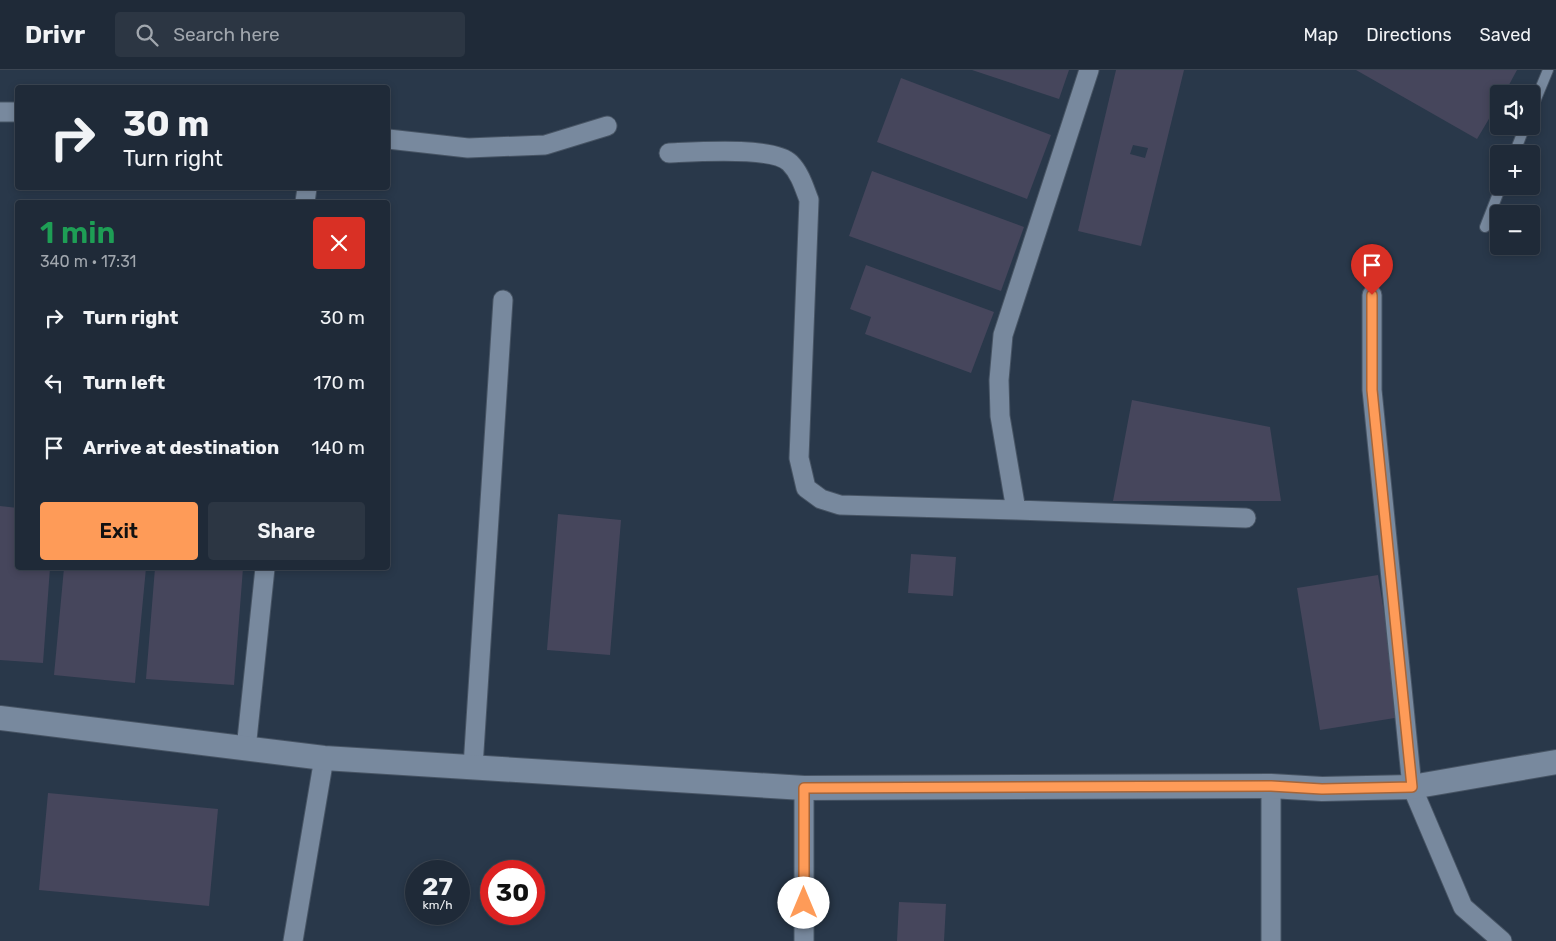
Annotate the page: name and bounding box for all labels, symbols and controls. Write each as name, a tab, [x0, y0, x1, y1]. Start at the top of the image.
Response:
search box	[115, 12, 465, 57]
text: Drivr	[25, 21, 85, 49]
icon: search	[133, 21, 161, 49]
text: Search here	[173, 23, 280, 46]
text: Map	[1303, 24, 1338, 46]
text: Directions	[1366, 24, 1452, 46]
text: Saved	[1480, 24, 1531, 46]
map controls	[1490, 85, 1540, 255]
button: sound	[1490, 85, 1540, 135]
text: 30 m	[123, 103, 209, 145]
icon: right	[40, 105, 105, 170]
text: Turn right	[123, 145, 223, 172]
button: +	[1490, 145, 1540, 195]
button: −	[1490, 205, 1540, 255]
text: 1 min	[40, 215, 115, 251]
button: close	[313, 217, 365, 269]
pin	[1351, 244, 1393, 295]
icon: arrive	[1358, 251, 1386, 279]
text: 340 m · 17:31	[40, 252, 136, 271]
icon: right	[40, 304, 68, 332]
text: Turn right	[83, 306, 178, 329]
text: 30 m	[320, 306, 365, 329]
icon: left	[40, 369, 68, 397]
text: Turn left	[83, 371, 165, 394]
text: 170 m	[314, 371, 365, 394]
icon: arrive	[40, 434, 68, 462]
text: Arrive at destination	[83, 436, 279, 459]
text: 140 m	[311, 436, 365, 459]
button: Exit	[40, 502, 198, 560]
button: Share	[208, 502, 365, 560]
speed limit sign: 30	[480, 860, 545, 925]
text: 27	[422, 872, 453, 901]
position arrow	[777, 876, 829, 928]
text: km/h	[423, 898, 452, 912]

